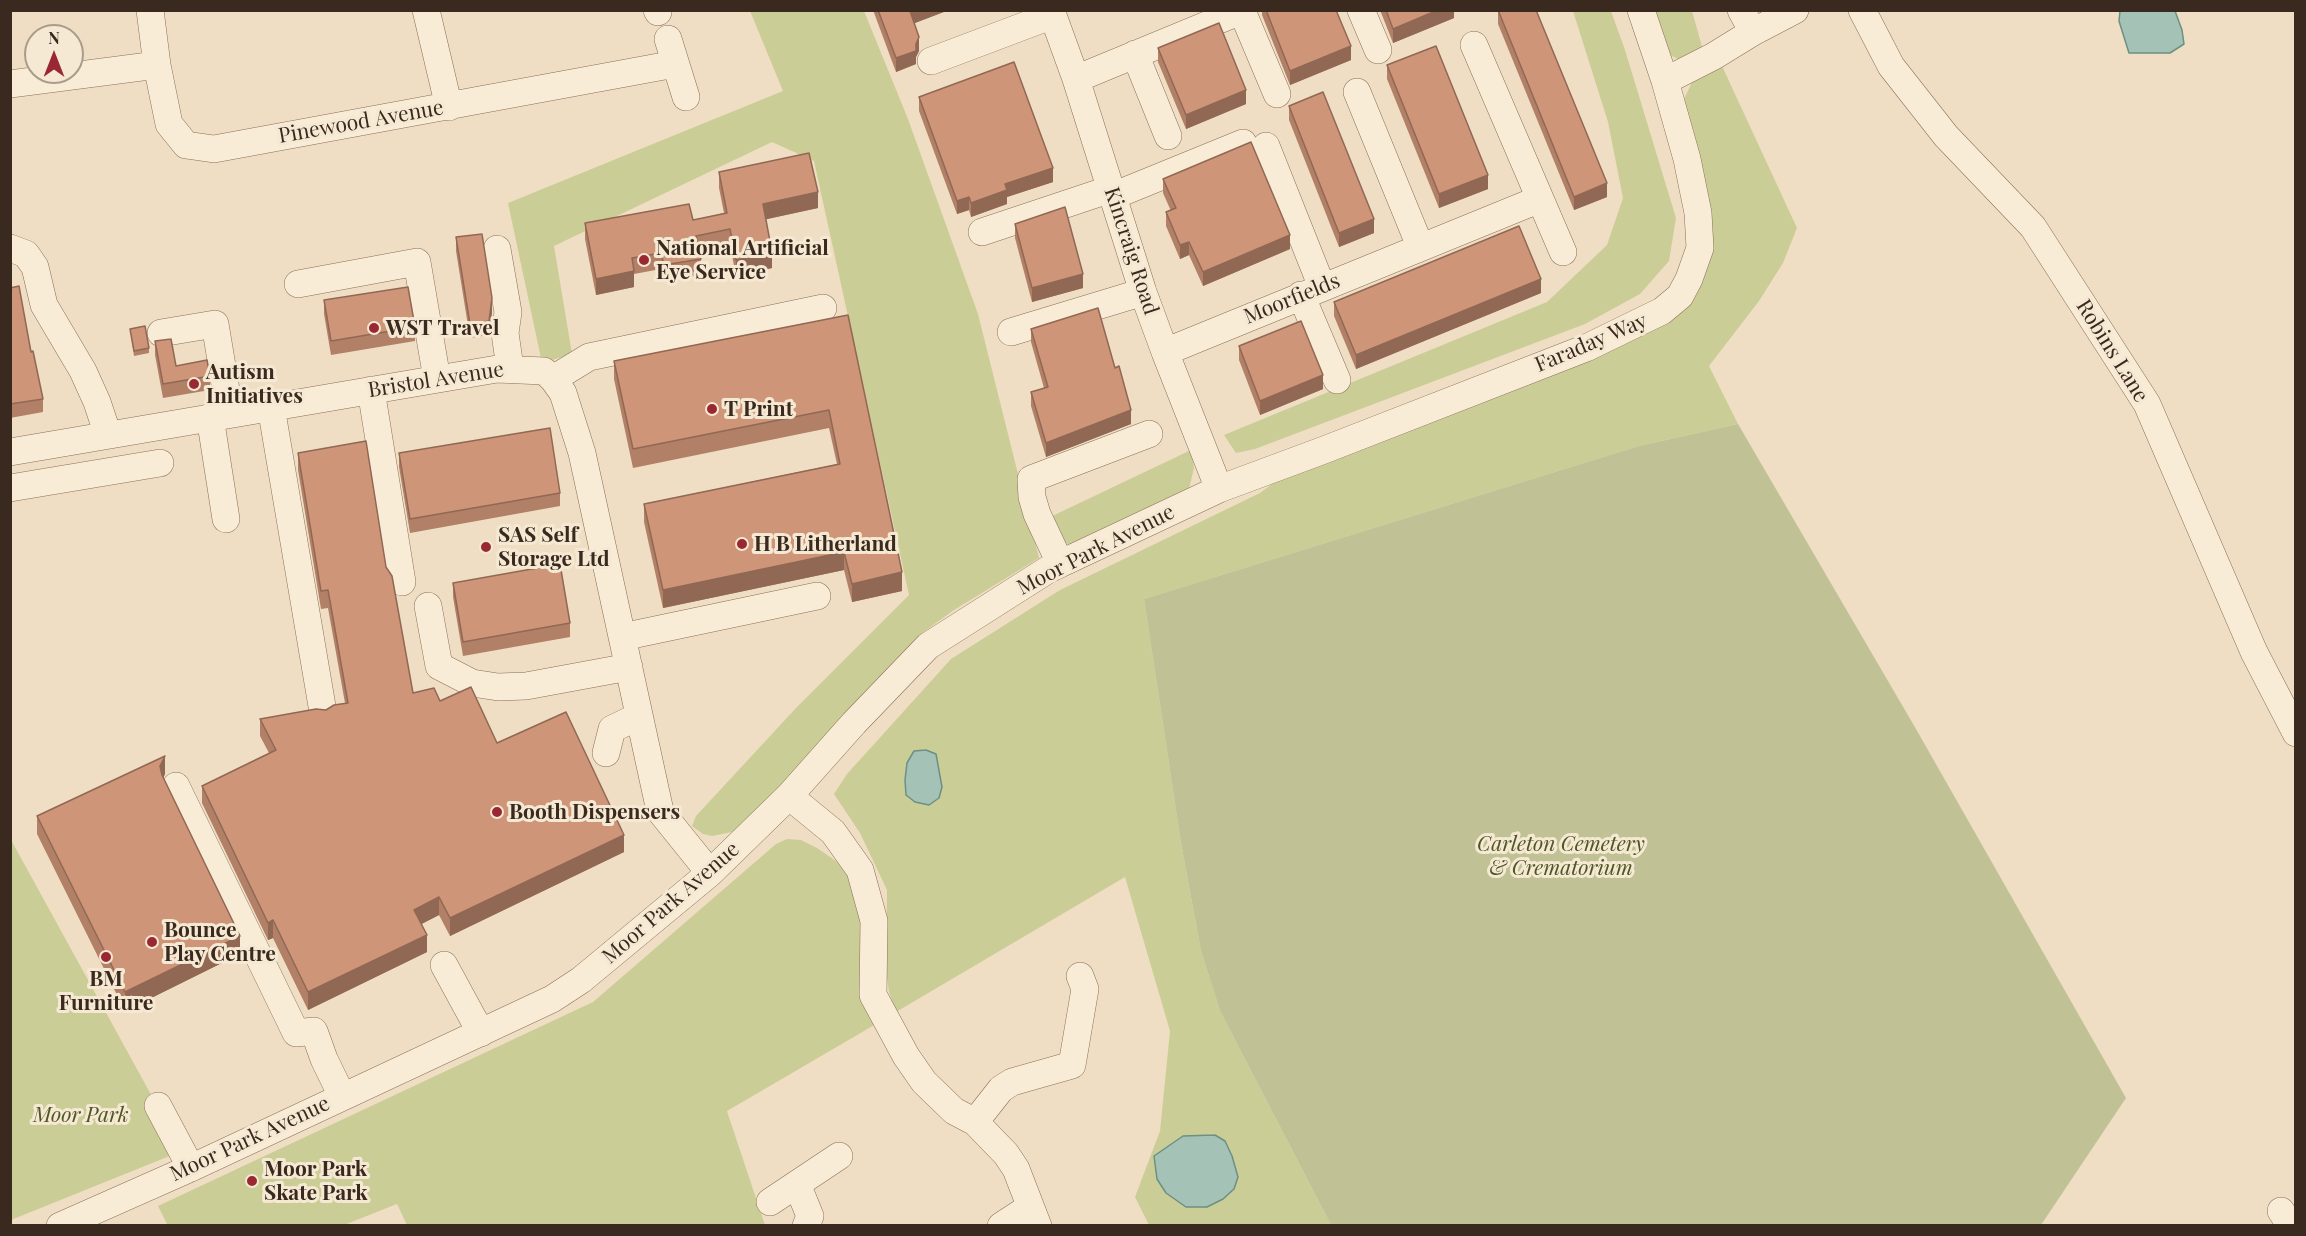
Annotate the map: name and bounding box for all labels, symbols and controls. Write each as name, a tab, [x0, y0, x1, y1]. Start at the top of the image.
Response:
north arrow	[24, 24, 84, 84]
text: N	[48, 27, 60, 48]
street label: Pinewood Avenue	[276, 95, 446, 149]
street label: Kincraig Road	[1099, 184, 1163, 318]
place label: National Artificial Eye Service	[656, 235, 829, 285]
marker: National Artificial Eye Service	[637, 253, 651, 267]
street label: Moorfields	[1240, 268, 1344, 330]
street label: Robins Lane	[2071, 295, 2153, 407]
street label: Faraday Way	[1531, 308, 1651, 378]
place label: WST Travel	[386, 315, 499, 341]
marker: WST Travel	[367, 321, 381, 335]
street label: Bristol Avenue	[366, 357, 506, 403]
place label: Autism Initiatives	[206, 359, 303, 409]
marker: Autism Initiatives	[187, 377, 201, 391]
place label: T Print	[724, 396, 793, 422]
marker: T Print	[705, 402, 719, 416]
street label: Moor Park Avenue	[1013, 499, 1179, 601]
place label: SAS Self Storage Ltd	[498, 522, 610, 572]
place label: H B Litherland	[754, 531, 897, 557]
marker: H B Litherland	[735, 537, 749, 551]
marker: SAS Self Storage Ltd	[479, 540, 493, 554]
place label: Booth Dispensers	[509, 799, 680, 825]
marker: Booth Dispensers	[490, 805, 504, 819]
park label: Carleton Cemetery & Crematorium	[1477, 831, 1645, 881]
street label: Moor Park Avenue	[597, 837, 745, 969]
place label: Bounce Play Centre	[164, 917, 276, 967]
marker: Bounce Play Centre	[145, 935, 159, 949]
marker: BM Furniture	[99, 950, 113, 964]
place label: BM Furniture	[59, 966, 153, 1016]
street label: Moor Park Avenue	[166, 1091, 334, 1187]
park label: Moor Park	[33, 1102, 129, 1128]
place label: Moor Park Skate Park	[264, 1156, 368, 1206]
marker: Moor Park Skate Park	[245, 1174, 259, 1188]

